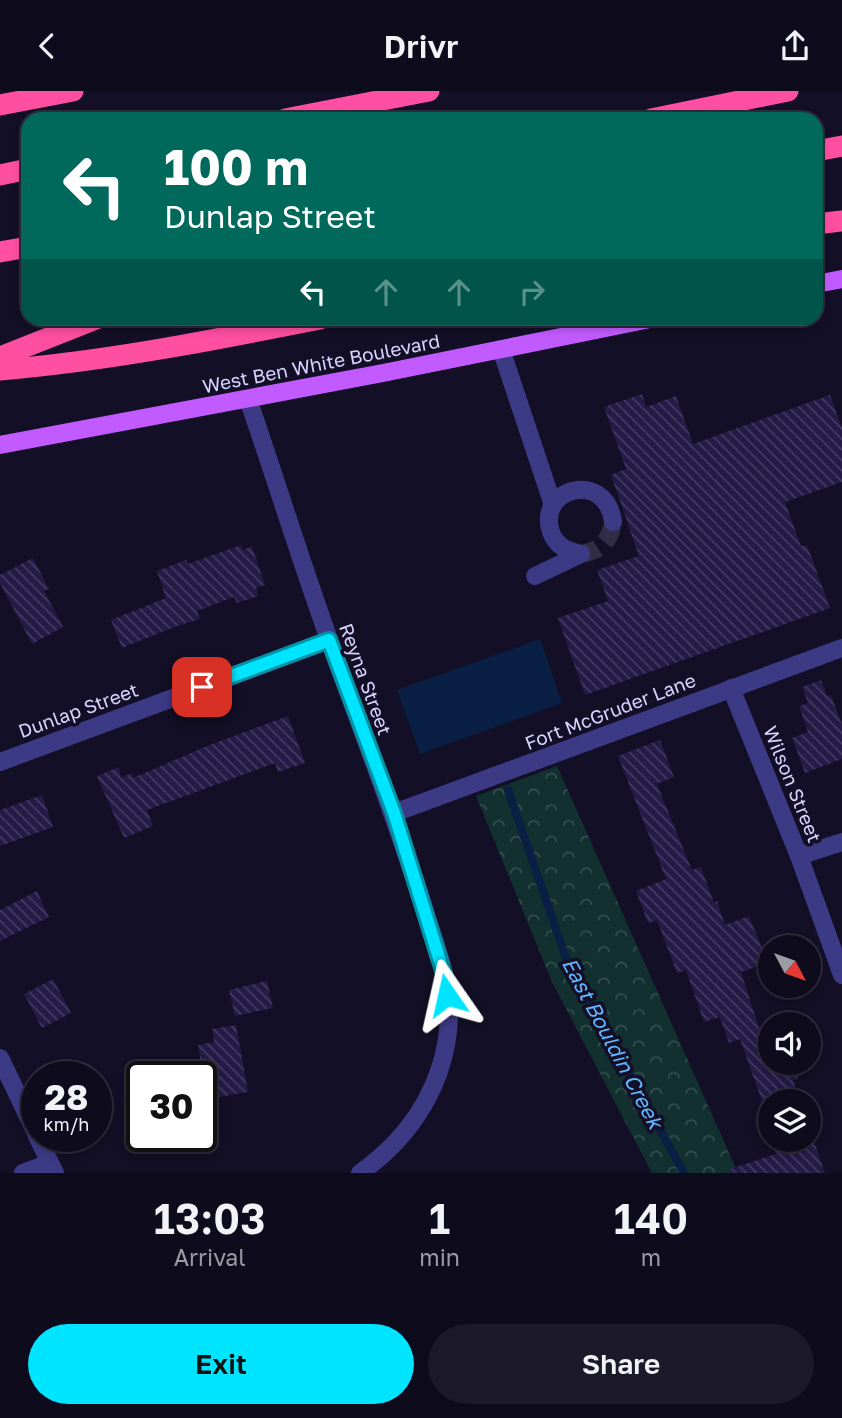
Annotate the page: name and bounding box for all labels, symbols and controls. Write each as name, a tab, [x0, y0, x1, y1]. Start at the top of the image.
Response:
icon: back	[28, 27, 66, 65]
text: Drivr	[384, 27, 458, 65]
icon: share	[776, 27, 814, 65]
text: 100 m	[164, 137, 308, 196]
icon: left	[49, 140, 140, 231]
text: Dunlap Street	[164, 197, 376, 235]
icon: left	[294, 273, 332, 311]
icon: ahead	[367, 273, 405, 311]
icon: ahead	[440, 273, 478, 311]
icon: right	[513, 273, 551, 311]
street label: West Ben White Boulevard	[200, 329, 442, 397]
street label: Reyna Street	[335, 620, 397, 738]
pin	[172, 657, 232, 717]
icon: arrive	[183, 668, 221, 706]
street label: Fort McGruder Lane	[521, 668, 699, 754]
street label: Dunlap Street	[15, 678, 141, 742]
street label: Wilson Street	[759, 722, 827, 846]
north arrow	[758, 935, 821, 997]
map controls	[758, 935, 821, 1152]
water label: East Bouldin Creek	[557, 953, 670, 1135]
position arrow	[410, 958, 484, 1032]
button: sound	[758, 1012, 821, 1075]
speed limit sign: 30	[126, 1061, 217, 1152]
text: 28	[45, 1076, 88, 1118]
button: layers	[758, 1089, 821, 1152]
text: km/h	[44, 1113, 89, 1135]
text: 13:03	[154, 1193, 266, 1243]
text: 1	[429, 1193, 450, 1243]
text: 140	[614, 1193, 688, 1243]
text: Arrival	[174, 1243, 246, 1271]
text: min	[419, 1243, 460, 1271]
text: m	[641, 1243, 661, 1271]
button: Exit	[28, 1324, 414, 1404]
button: Share	[428, 1324, 814, 1404]

